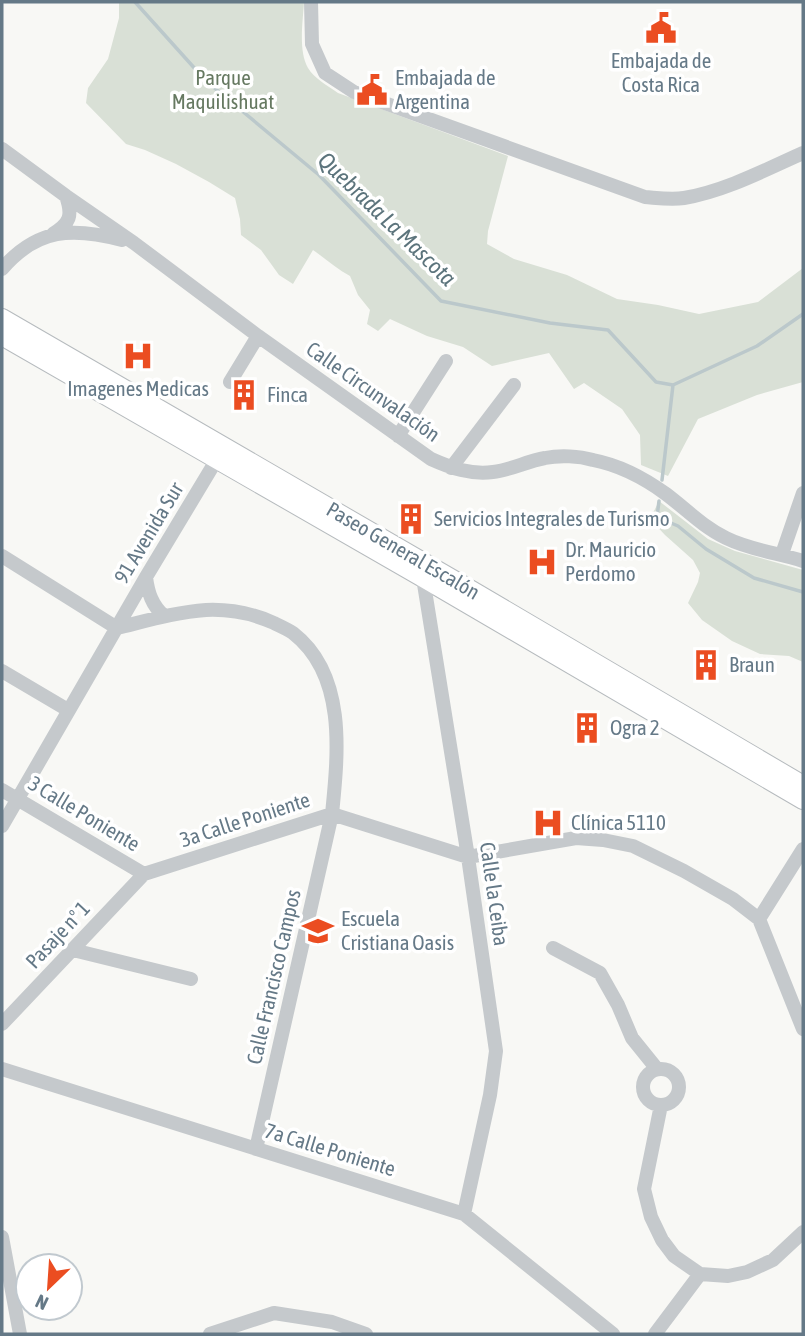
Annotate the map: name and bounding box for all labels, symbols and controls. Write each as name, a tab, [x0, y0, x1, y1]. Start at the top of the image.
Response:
public building icon: Embajada de Costa Rica	[644, 11, 678, 45]
place label: Embajada de Costa Rica	[611, 48, 711, 96]
park label: Parque Maquilishuat	[172, 65, 274, 113]
place label: Embajada de Argentina	[395, 65, 495, 113]
public building icon: Embajada de Argentina	[355, 73, 389, 107]
water label: Quebrada La Mascota	[313, 147, 461, 291]
street label: Calle Circunvalación	[302, 336, 445, 446]
hospital icon: Imagenes Medicas	[121, 339, 155, 373]
place label: Imagenes Medicas	[67, 376, 209, 400]
building icon: Finca	[227, 378, 261, 412]
place label: Finca	[267, 382, 308, 406]
street label: 91 Avenida Sur	[109, 477, 188, 587]
street label: Paseo General Escalón	[323, 497, 484, 604]
building icon: Servicios Integrales de Turismo	[394, 502, 428, 536]
place label: Servicios Integrales de Turismo	[434, 506, 670, 530]
place label: Dr. Mauricio Perdomo	[565, 537, 656, 585]
hospital icon: Dr. Mauricio Perdomo	[525, 545, 559, 579]
building icon: Braun	[689, 648, 723, 682]
place label: Braun	[729, 652, 775, 676]
building icon: Ogra 2	[570, 711, 604, 745]
place label: Ogra 2	[610, 715, 660, 739]
street label: 3 Calle Poniente	[25, 771, 144, 856]
street label: 3a Calle Poniente	[177, 787, 313, 851]
hospital icon: Clínica 5110	[531, 806, 565, 840]
place label: Clínica 5110	[571, 810, 666, 834]
street label: Calle la Ceiba	[476, 841, 514, 947]
street label: Calle Francisco Campos	[241, 887, 305, 1066]
street label: Pasaje n° 1	[20, 896, 94, 973]
place label: Escuela Cristiana Oasis	[341, 906, 454, 954]
school or university icon: Escuela Cristiana Oasis	[301, 914, 335, 948]
street label: 7a Calle Poniente	[262, 1118, 398, 1180]
north arrow	[14, 1252, 84, 1322]
text: N	[32, 1290, 52, 1315]

